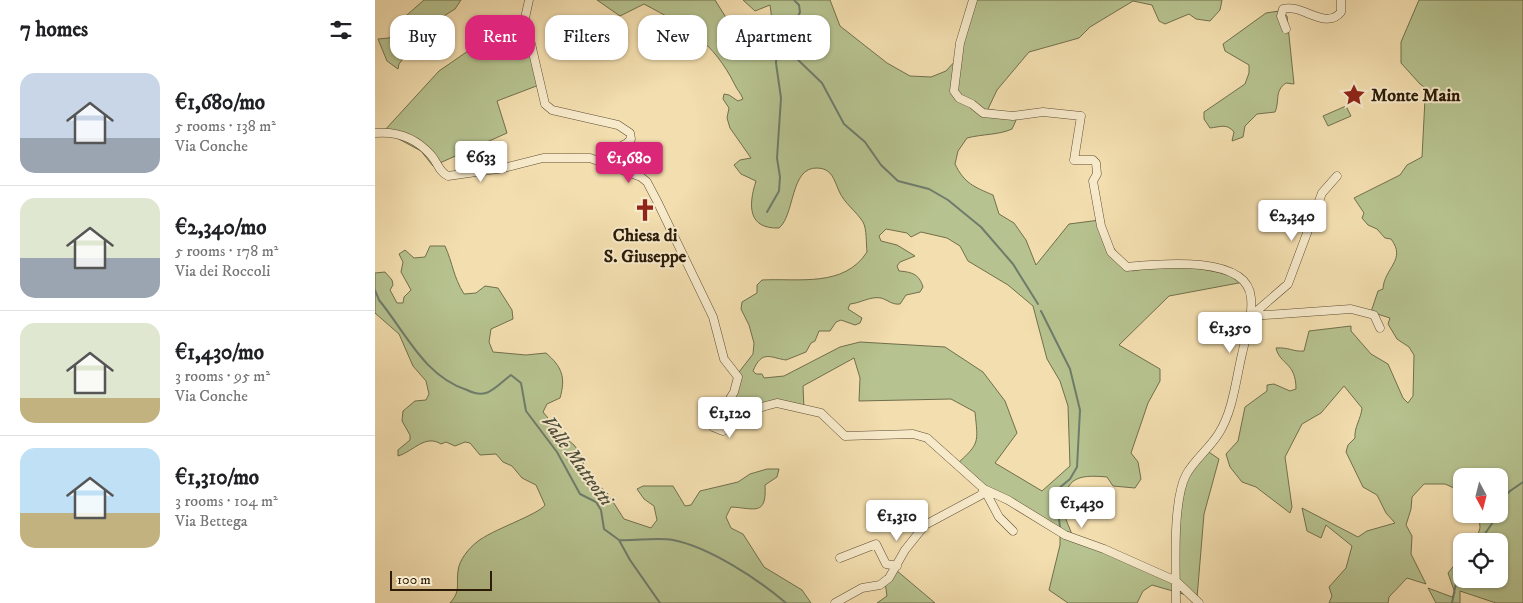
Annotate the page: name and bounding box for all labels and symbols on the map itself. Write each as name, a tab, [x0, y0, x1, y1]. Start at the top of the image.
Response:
place icon: Monte Main	[1341, 82, 1367, 108]
place label: Monte Main	[1371, 85, 1461, 107]
pin: €633	[451, 140, 511, 183]
pin: €1,680	[588, 142, 670, 184]
church icon: Chiesa di S. Giuseppe	[632, 197, 658, 223]
pin: €2,340	[1251, 200, 1333, 242]
place label: Chiesa di S. Giuseppe	[604, 225, 687, 268]
pin: €1,350	[1189, 312, 1271, 354]
pin: €1,120	[689, 396, 771, 439]
water label: Valle Matteotti	[536, 411, 618, 511]
north arrow	[1453, 468, 1507, 522]
pin: €1,430	[1041, 486, 1123, 529]
pin: €1,310	[856, 500, 938, 542]
scale bar	[390, 568, 493, 591]

